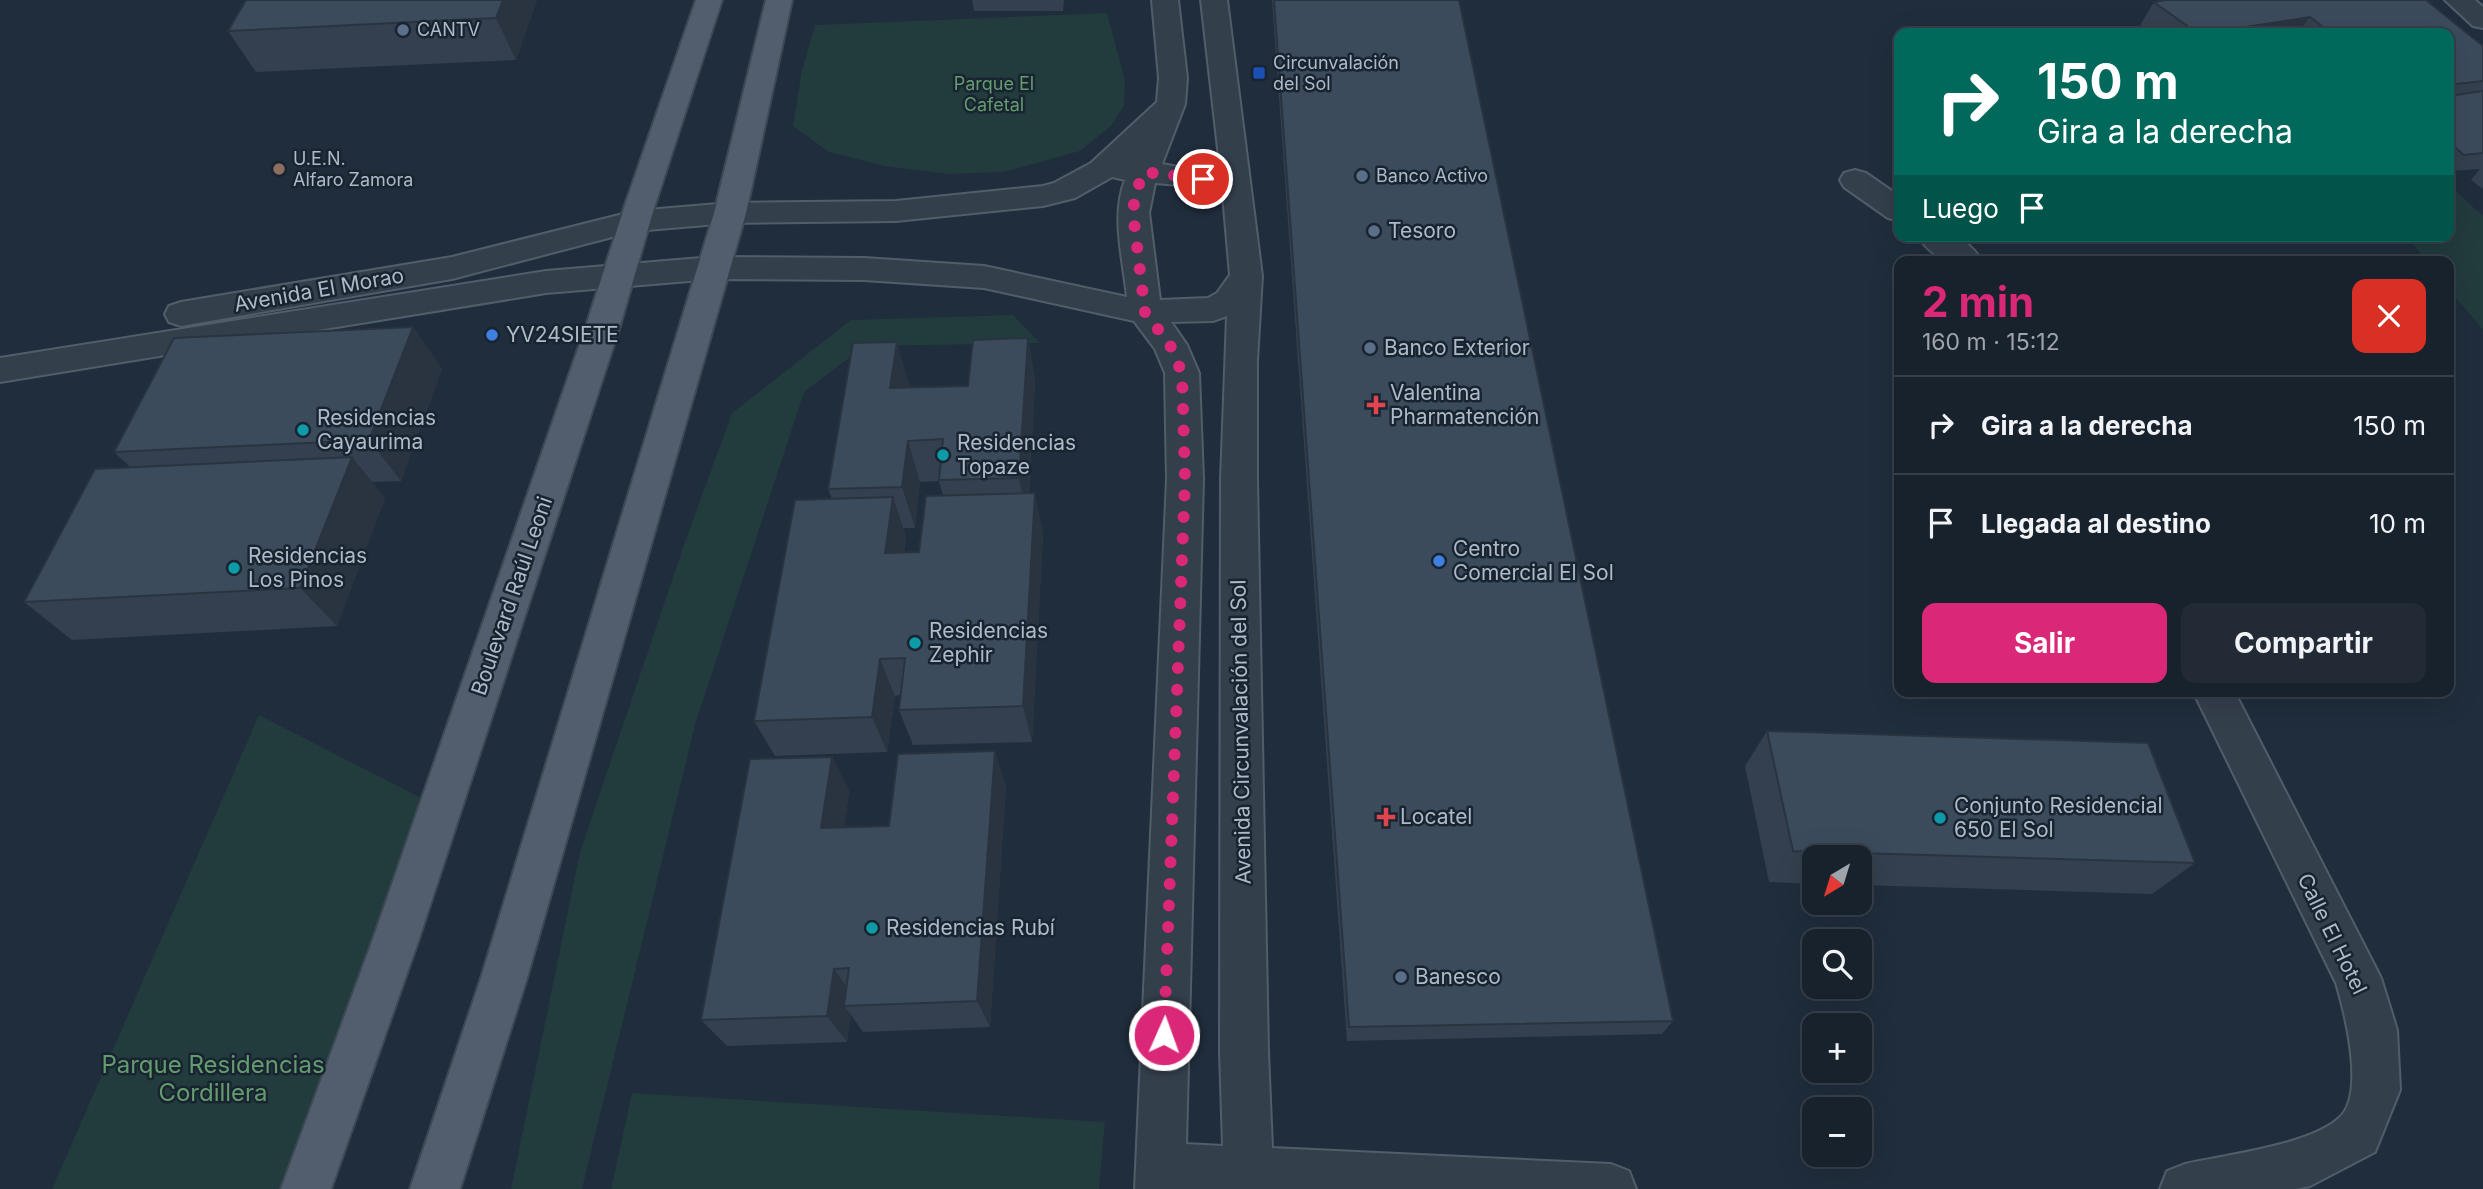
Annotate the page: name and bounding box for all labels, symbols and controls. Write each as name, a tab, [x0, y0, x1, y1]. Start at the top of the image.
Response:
place label: CANTV	[417, 19, 480, 40]
marker: CANTV	[395, 22, 411, 38]
place label: Circunvalación del Sol	[1273, 52, 1399, 94]
text: 150 m	[2037, 52, 2179, 111]
icon: right	[1922, 56, 2013, 147]
marker: Circunvalación del Sol	[1251, 65, 1267, 81]
park label: Parque El Cafetal	[954, 73, 1034, 115]
text: Gira a la derecha	[2037, 112, 2293, 151]
place label: U.E.N. Alfaro Zamora	[293, 148, 413, 190]
pin	[1173, 149, 1233, 209]
icon: arrive	[1184, 160, 1222, 198]
marker: U.E.N. Alfaro Zamora	[271, 161, 287, 177]
place label: Banco Activo	[1376, 165, 1488, 186]
marker: Banco Activo	[1354, 168, 1370, 184]
icon: arrive	[2013, 189, 2051, 227]
text: Luego	[1922, 193, 1999, 224]
place label: Tesoro	[1388, 218, 1456, 243]
marker: Tesoro	[1366, 223, 1382, 239]
street label: Avenida El Morao	[232, 262, 406, 317]
text: 2 min	[1922, 276, 2034, 327]
button: close	[2352, 279, 2426, 353]
place label: YV24SIETE	[506, 322, 619, 347]
marker: YV24SIETE	[484, 327, 500, 343]
text: 160 m · 15:12	[1922, 328, 2060, 356]
place label: Banco Exterior	[1384, 335, 1530, 360]
marker: Banco Exterior	[1362, 340, 1378, 356]
place label: Valentina Pharmatención	[1390, 380, 1539, 429]
marker: Valentina Pharmatención	[1368, 397, 1384, 413]
place label: Residencias Cayaurima	[317, 405, 436, 454]
icon: right	[1922, 406, 1960, 444]
text: Gira a la derecha	[1981, 410, 2193, 441]
text: 150 m	[2353, 410, 2426, 441]
marker: Residencias Cayaurima	[295, 422, 311, 438]
place label: Residencias Topaze	[957, 430, 1076, 479]
marker: Residencias Topaze	[935, 447, 951, 463]
street label: Boulevard Raúl Leoni	[466, 493, 557, 698]
icon: arrive	[1922, 504, 1960, 542]
text: Llegada al destino	[1981, 508, 2211, 539]
text: 10 m	[2369, 508, 2426, 539]
place label: Centro Comercial El Sol	[1453, 536, 1614, 585]
place label: Residencias Los Pinos	[248, 543, 367, 592]
marker: Centro Comercial El Sol	[1431, 553, 1447, 569]
marker: Residencias Los Pinos	[226, 560, 242, 576]
street label: Avenida Circunvalación del Sol	[1225, 579, 1256, 885]
button: Salir	[1922, 603, 2167, 683]
button: Compartir	[2181, 603, 2426, 683]
place label: Residencias Zephir	[929, 618, 1048, 667]
marker: Residencias Zephir	[907, 635, 923, 651]
place label: Conjunto Residencial 650 El Sol	[1954, 793, 2163, 842]
place label: Locatel	[1400, 804, 1472, 829]
marker: Locatel	[1378, 809, 1394, 825]
marker: Conjunto Residencial 650 El Sol	[1932, 810, 1948, 826]
north arrow	[1802, 845, 1872, 915]
map controls	[1802, 845, 1872, 1167]
street label: Calle El Hotel	[2292, 869, 2372, 998]
place label: Residencias Rubí	[886, 915, 1056, 940]
marker: Residencias Rubí	[864, 920, 880, 936]
button: search	[1802, 929, 1872, 999]
place label: Banesco	[1415, 964, 1501, 989]
marker: Banesco	[1393, 969, 1409, 985]
position arrow	[1127, 998, 1201, 1072]
button: +	[1802, 1013, 1872, 1083]
park label: Parque Residencias Cordillera	[101, 1050, 325, 1107]
button: −	[1802, 1097, 1872, 1167]

